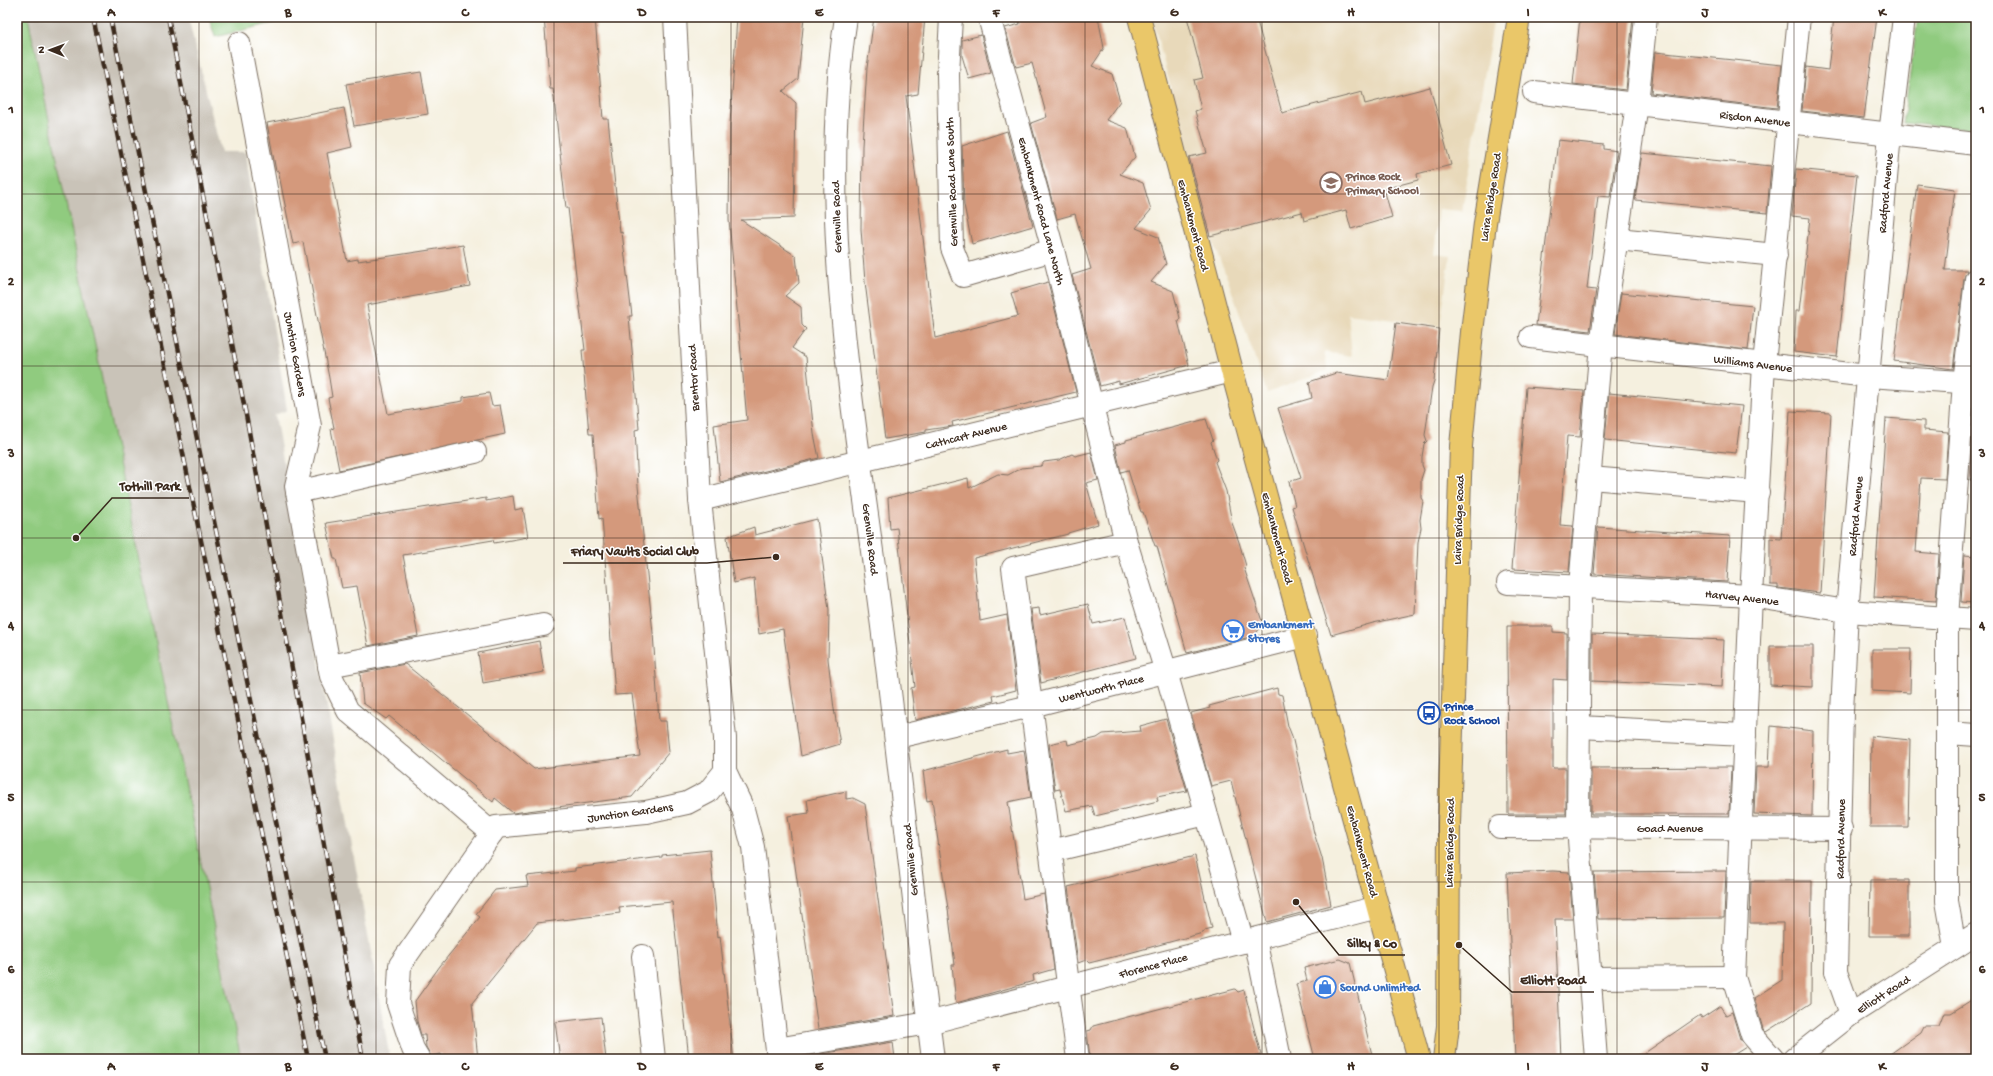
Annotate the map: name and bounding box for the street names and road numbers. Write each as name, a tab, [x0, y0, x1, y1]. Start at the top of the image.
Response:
street label: Risdon Avenue	[1719, 109, 1792, 131]
street label: Grenville Road Lane South	[944, 116, 962, 247]
street label: Embankment Road Lane North	[1014, 136, 1067, 288]
street label: Laira Bridge Road	[1478, 151, 1506, 243]
street label: Radford Avenue	[1877, 152, 1898, 234]
street label: Embankment Road	[1173, 178, 1211, 274]
street label: Grenville Road	[830, 180, 846, 253]
street label: Junction Gardens	[280, 311, 308, 398]
street label: Brentor Road	[686, 343, 704, 413]
street label: Williams Avenue	[1713, 353, 1794, 377]
street label: Cathcart Avenue	[924, 420, 1009, 454]
street label: Laira Bridge Road	[1451, 474, 1469, 565]
street label: Radford Avenue	[1847, 475, 1868, 557]
street label: Embankment Road	[1257, 491, 1295, 587]
street label: Grenville Road	[858, 503, 880, 577]
street label: Harvey Avenue	[1704, 588, 1780, 610]
street label: Wentworth Place	[1058, 672, 1146, 707]
street label: Laira Bridge Road	[1443, 797, 1459, 888]
street label: Radford Avenue	[1834, 798, 1850, 879]
street label: Junction Gardens	[587, 801, 674, 827]
street label: Embankment Road	[1342, 804, 1380, 900]
street label: Grenville Road	[901, 822, 923, 896]
street label: Goad Avenue	[1637, 823, 1704, 837]
street label: Florence Place	[1117, 951, 1190, 983]
street label: Elliott Road	[1855, 973, 1914, 1018]

